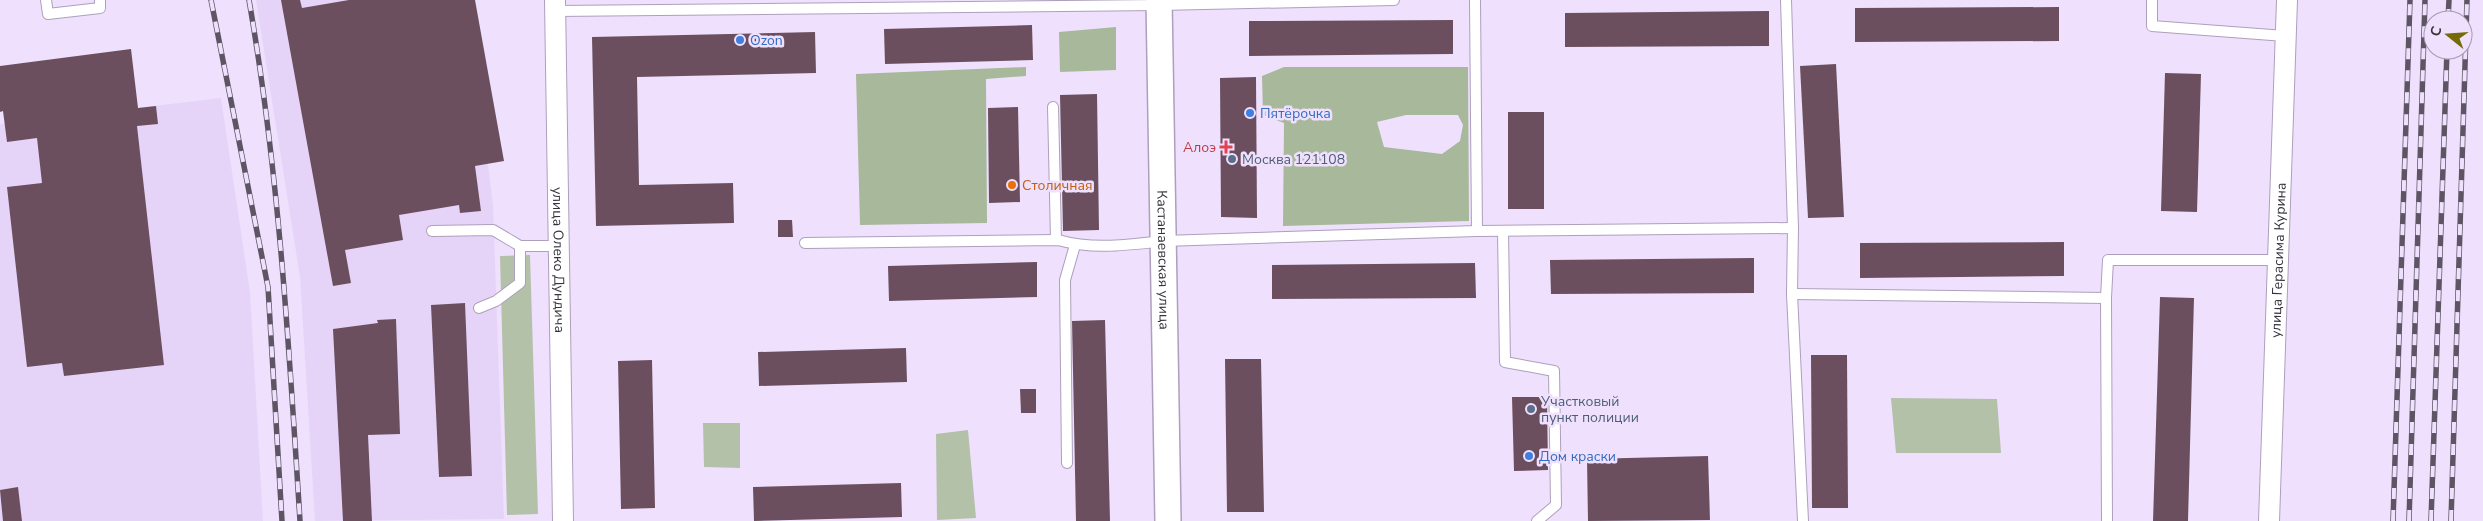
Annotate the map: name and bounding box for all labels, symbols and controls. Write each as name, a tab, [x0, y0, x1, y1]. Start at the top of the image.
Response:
north arrow	[2423, 10, 2473, 60]
text: С	[2426, 24, 2447, 39]
place label: Ozon	[750, 31, 783, 50]
marker: Ozon	[734, 34, 746, 46]
place label: Пятёрочка	[1260, 104, 1331, 123]
marker: Пятёрочка	[1244, 107, 1256, 119]
place label: Алоэ	[1183, 138, 1216, 157]
marker: Алоэ	[1220, 141, 1232, 153]
place label: Москва 121108	[1242, 150, 1345, 169]
marker: Москва 121108	[1226, 153, 1238, 165]
place label: Столичная	[1022, 176, 1093, 195]
marker: Столичная	[1006, 179, 1018, 191]
street label: улица Герасима Курина	[2266, 182, 2291, 338]
street label: улица Олеко Дундича	[548, 187, 569, 333]
street label: Кастанаевская улица	[1152, 190, 1174, 330]
place label: Участковый пункт полиции	[1540, 392, 1639, 427]
marker: Участковый пункт полиции	[1525, 403, 1537, 415]
place label: Дом краски	[1539, 447, 1616, 466]
marker: Дом краски	[1523, 450, 1535, 462]

